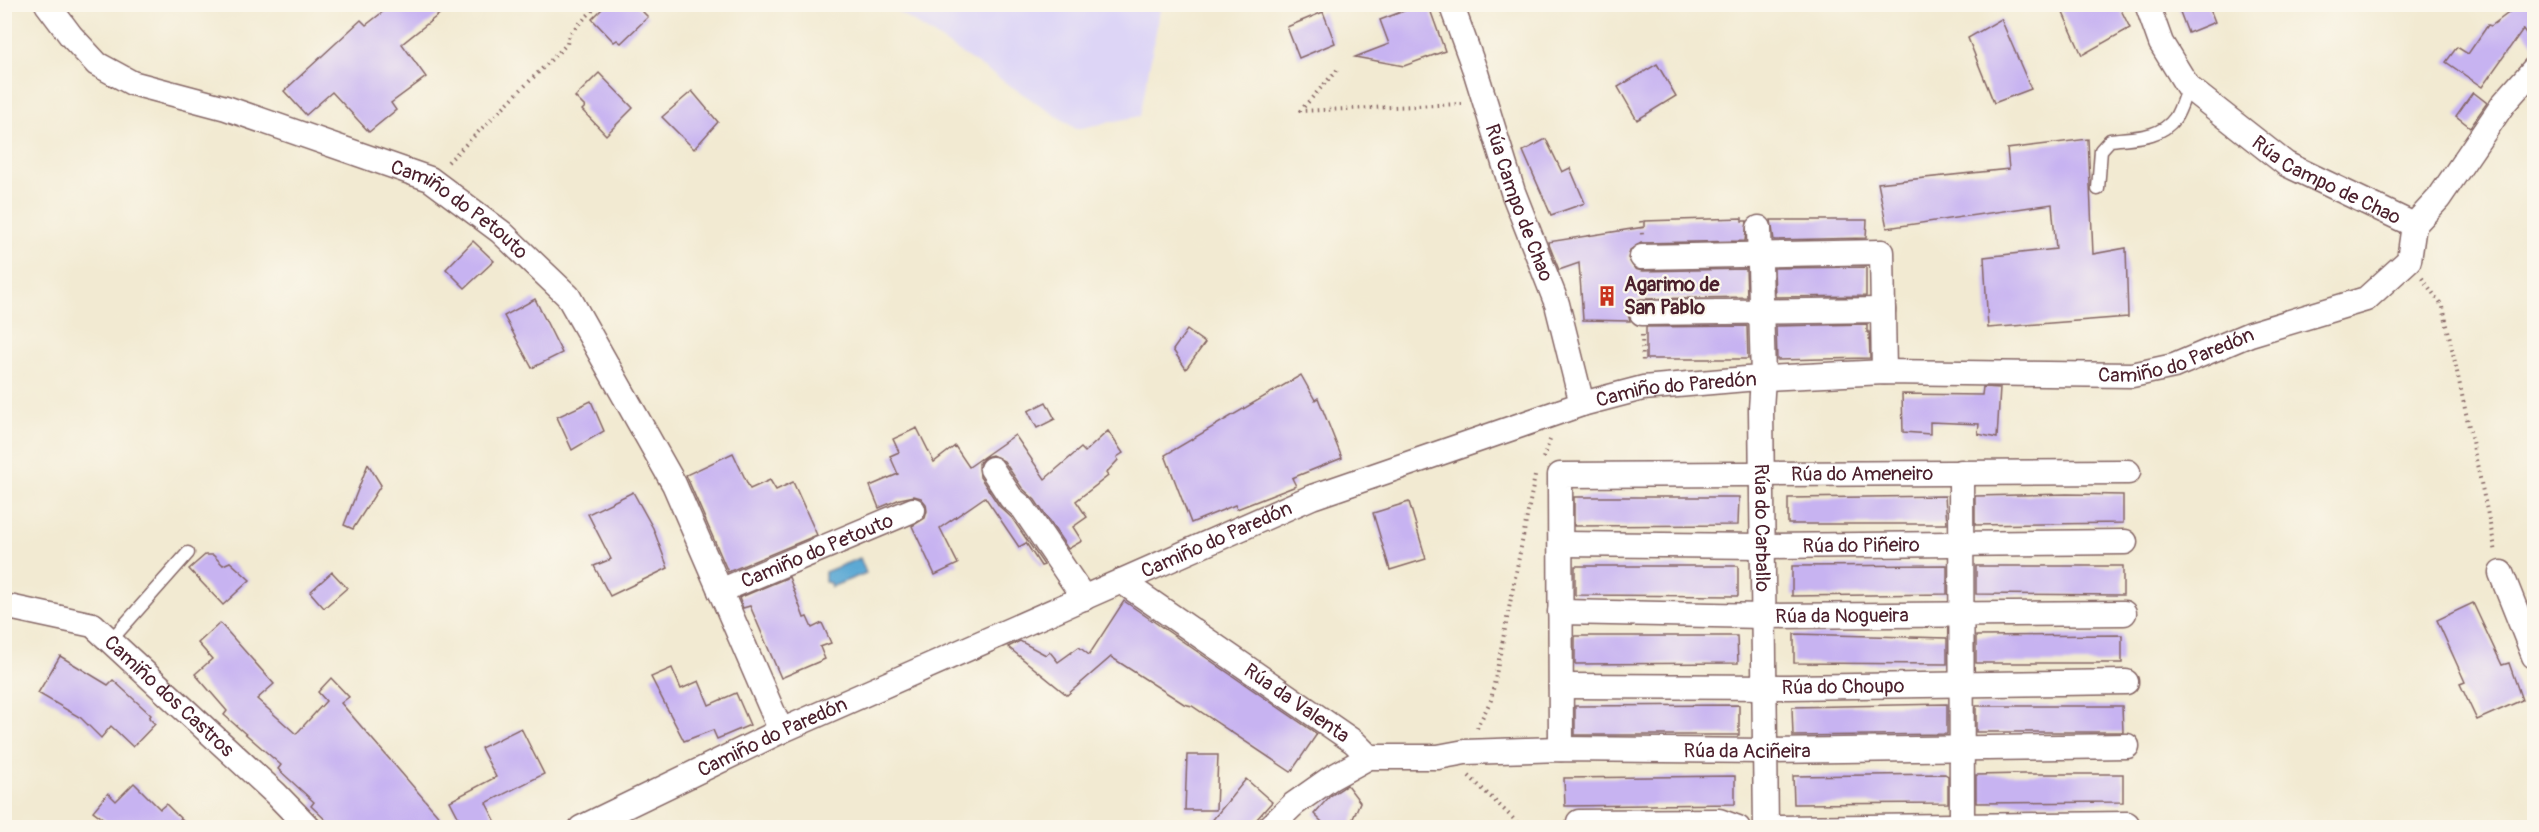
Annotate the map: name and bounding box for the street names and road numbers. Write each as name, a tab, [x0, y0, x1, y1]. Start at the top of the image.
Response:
street label: Rúa Campo de Chao	[1480, 121, 1559, 285]
street label: Rúa Campo de Chao	[2247, 130, 2405, 230]
street label: Camiño do Petouto	[387, 154, 534, 265]
street label: Camiño do Paredón	[2098, 322, 2258, 388]
street label: Camiño do Paredón	[1593, 366, 1757, 413]
street label: Rúa do Ameneiro	[1791, 461, 1933, 487]
street label: Rúa do Carballo	[1749, 464, 1775, 592]
street label: Camiño do Paredón	[1137, 495, 1296, 584]
street label: Camiño do Petouto	[737, 508, 897, 594]
street label: Rúa do Piñeiro	[1802, 532, 1920, 559]
street label: Rúa da Nogueira	[1775, 603, 1909, 629]
street label: Camiño dos Castros	[99, 630, 239, 762]
street label: Rúa da Valenta	[1239, 658, 1355, 748]
street label: Rúa do Choupo	[1782, 673, 1905, 700]
street label: Camiño do Paredón	[693, 691, 851, 783]
street label: Rúa da Aciñeira	[1683, 738, 1811, 764]

